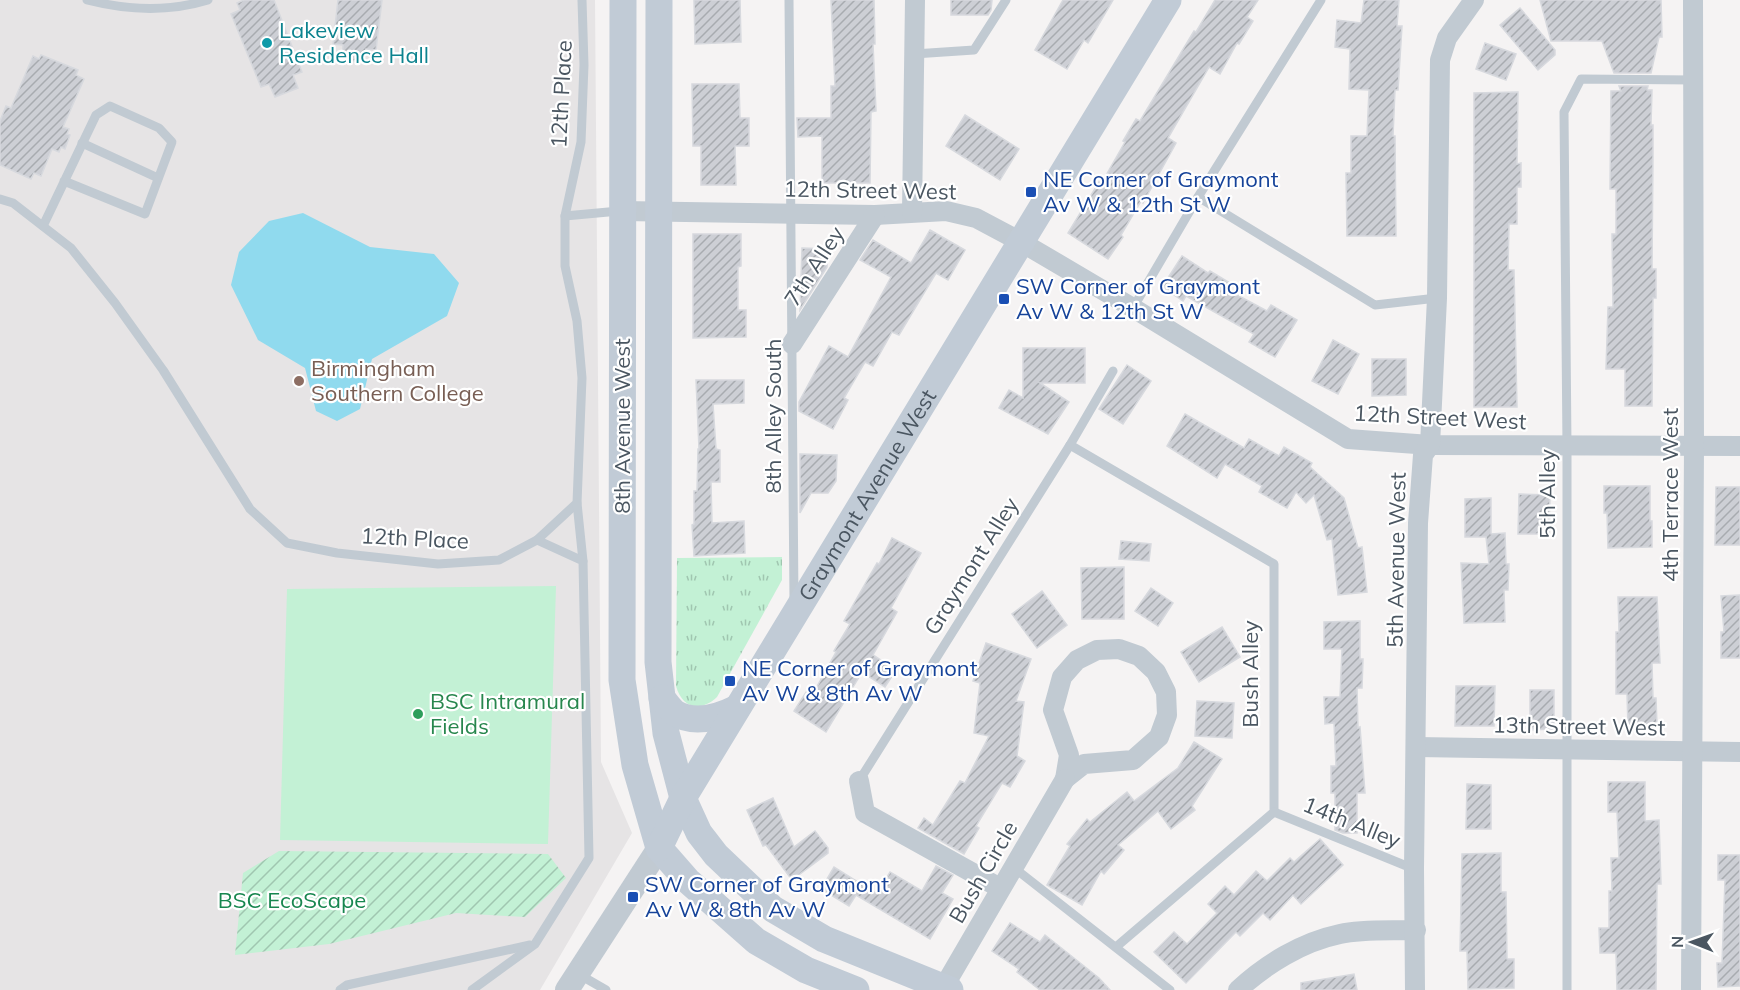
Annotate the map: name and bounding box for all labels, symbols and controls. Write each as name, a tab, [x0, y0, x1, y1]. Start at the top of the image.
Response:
place label: Lakeview Residence Hall	[279, 16, 429, 69]
marker: Lakeview Residence Hall	[260, 36, 274, 50]
street label: 12th Place	[544, 39, 578, 149]
place label: NE Corner of Graymont Av W & 12th St W	[1043, 165, 1279, 218]
street label: 12th Street West	[783, 174, 957, 206]
marker: NE Corner of Graymont Av W & 12th St W	[1024, 185, 1038, 199]
street label: 7th Alley	[778, 221, 850, 311]
place label: SW Corner of Graymont Av W & 12th St W	[1016, 272, 1260, 325]
marker: SW Corner of Graymont Av W & 12th St W	[997, 292, 1011, 306]
street label: 8th Avenue West	[608, 338, 636, 514]
street label: 8th Alley South	[759, 339, 787, 493]
place label: Birmingham Southern College	[311, 354, 484, 407]
marker: Birmingham Southern College	[292, 374, 306, 388]
street label: Graymont Avenue West	[792, 384, 942, 606]
street label: 12th Street West	[1353, 398, 1527, 436]
street label: 4th Terrace West	[1656, 408, 1684, 582]
street label: 5th Alley	[1533, 449, 1561, 539]
street label: 5th Avenue West	[1380, 472, 1412, 648]
street label: Graymont Alley	[918, 492, 1025, 640]
street label: 12th Place	[360, 521, 470, 555]
street label: Bush Alley	[1236, 620, 1264, 728]
place label: NE Corner of Graymont Av W & 8th Av W	[742, 654, 978, 707]
marker: NE Corner of Graymont Av W & 8th Av W	[723, 674, 737, 688]
place label: BSC Intramural Fields	[430, 687, 585, 740]
marker: BSC Intramural Fields	[411, 707, 425, 721]
street label: 13th Street West	[1492, 710, 1666, 742]
street label: 14th Alley	[1299, 790, 1405, 854]
street label: Bush Circle	[943, 816, 1023, 928]
place label: SW Corner of Graymont Av W & 8th Av W	[645, 870, 889, 923]
park label: BSC EcoScape	[218, 886, 366, 914]
marker: SW Corner of Graymont Av W & 8th Av W	[626, 890, 640, 904]
north arrow	[1662, 912, 1722, 972]
text: N	[1667, 936, 1687, 948]

